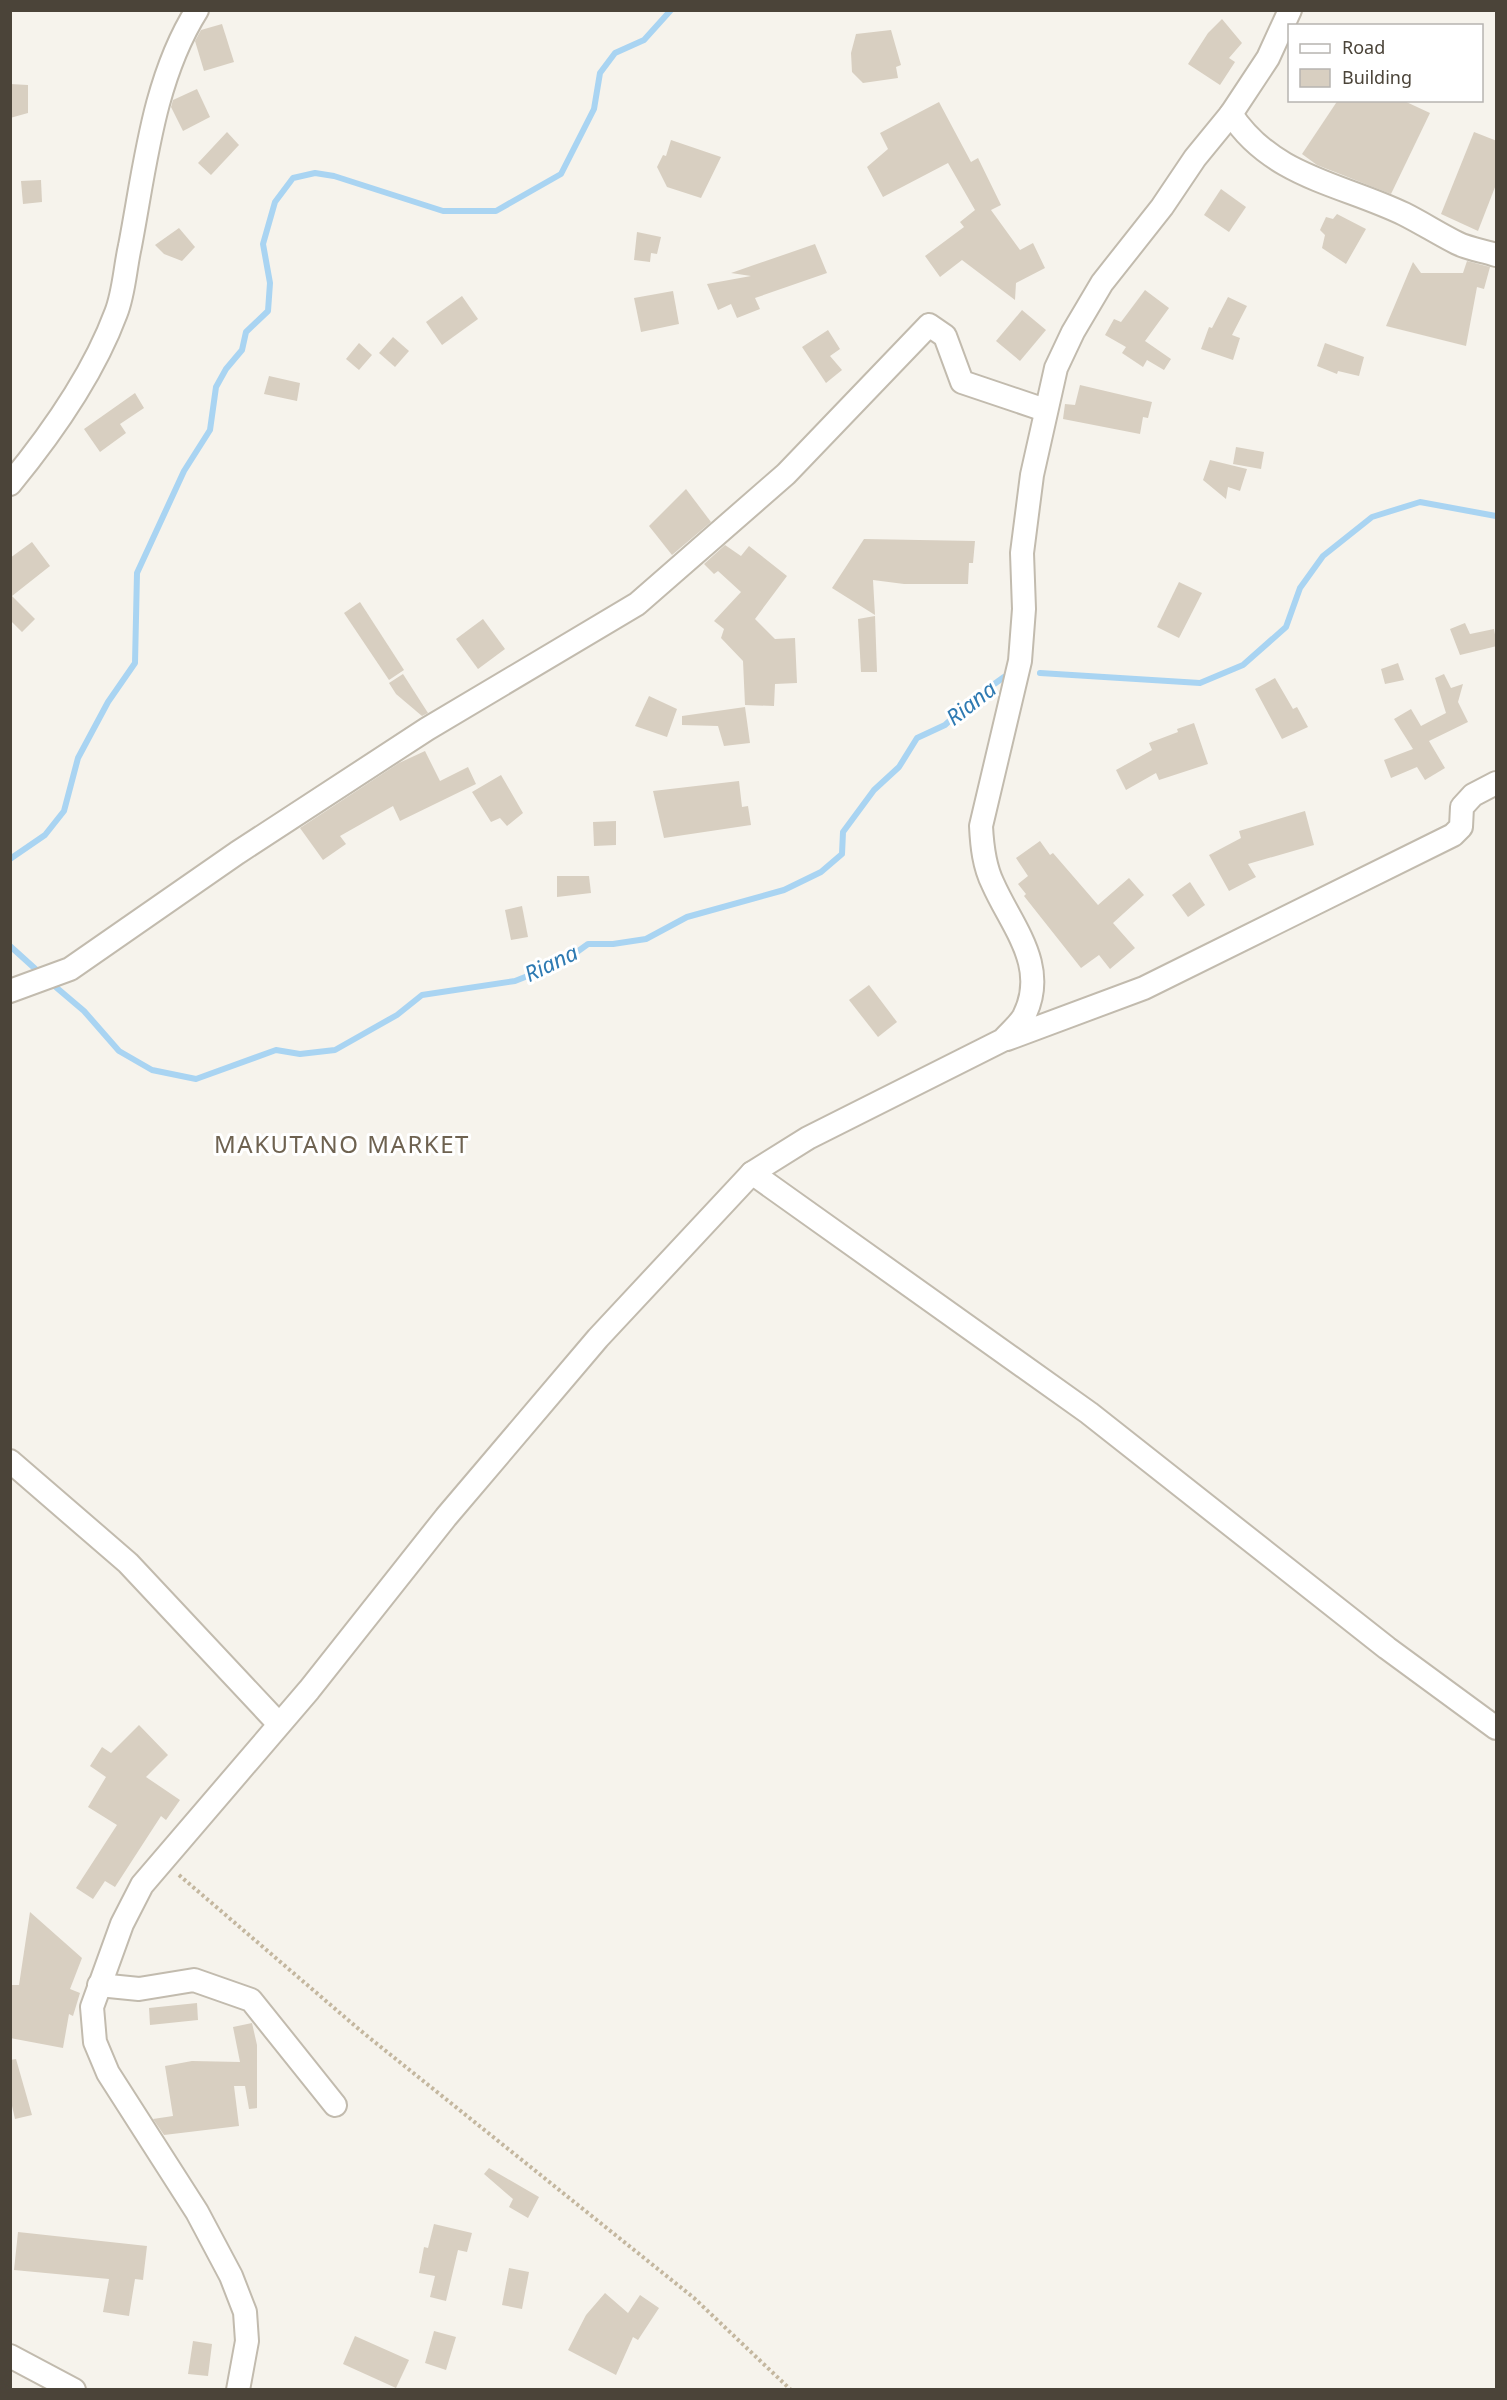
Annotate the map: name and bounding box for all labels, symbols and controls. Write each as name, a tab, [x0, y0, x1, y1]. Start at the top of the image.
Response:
legend	[1288, 24, 1483, 102]
text: Road	[1342, 35, 1385, 59]
text: Building	[1342, 65, 1412, 89]
water label: Riana	[939, 673, 1002, 731]
water label: Riana	[519, 936, 583, 988]
district label: MAKUTANO MARKET	[214, 1127, 470, 1160]

